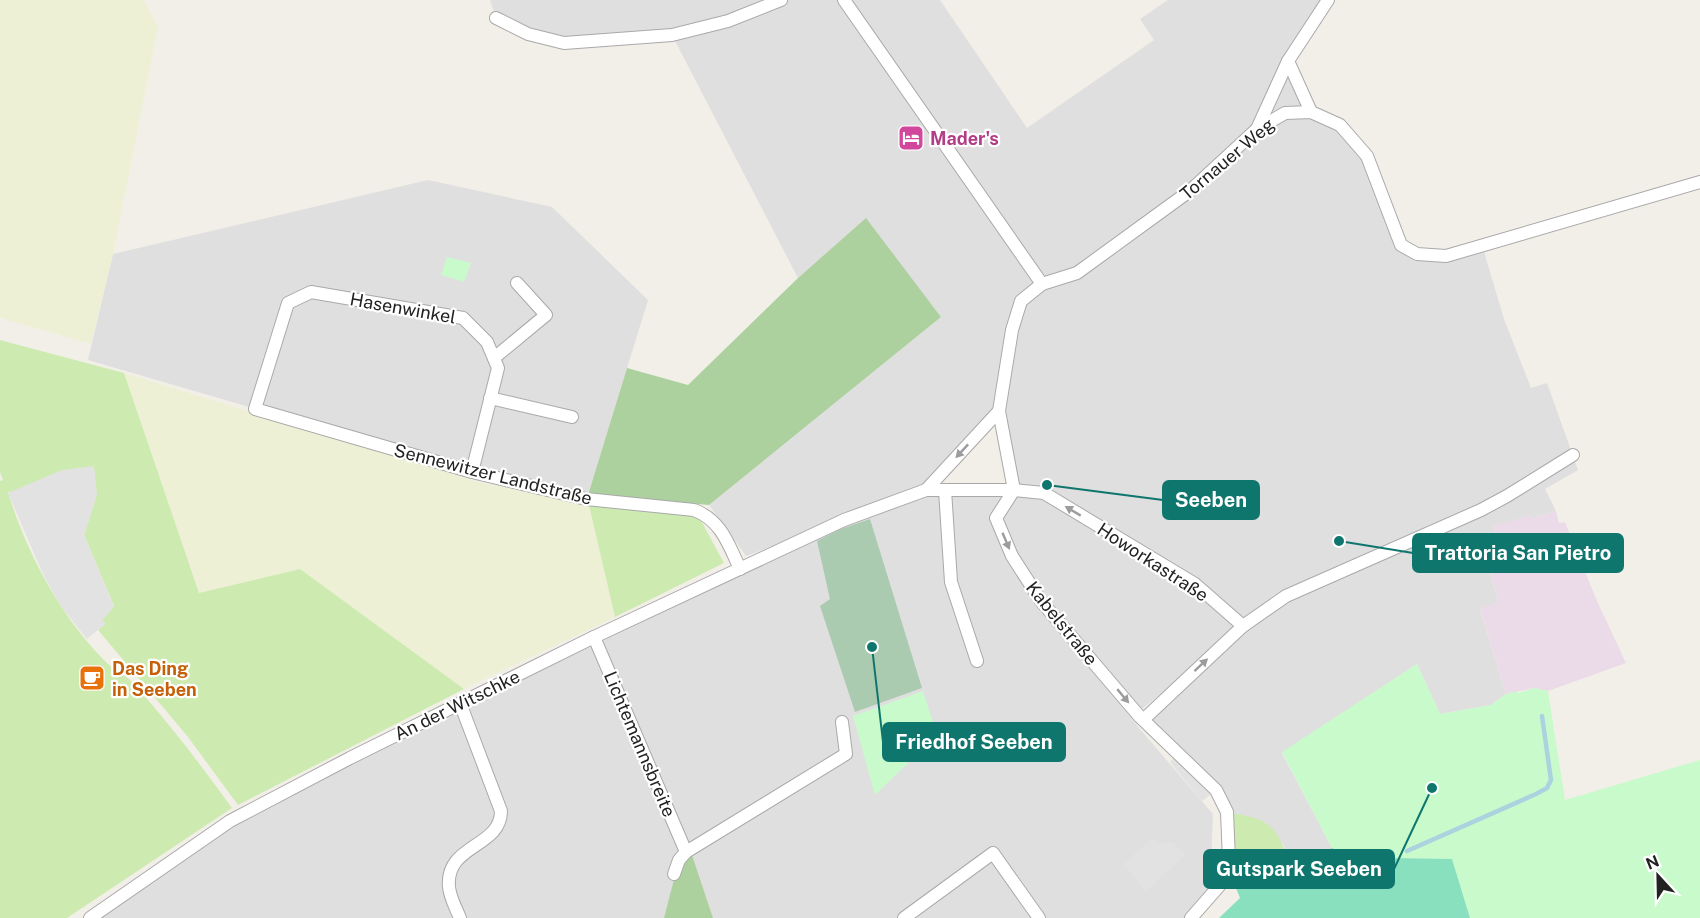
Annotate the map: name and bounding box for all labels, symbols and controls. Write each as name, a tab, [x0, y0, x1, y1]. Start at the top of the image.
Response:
street label: Tornauer Weg	[1176, 114, 1278, 204]
hotel icon: Mader's	[896, 123, 926, 153]
place label: Mader's	[930, 128, 999, 149]
street label: Hasenwinkel	[348, 288, 458, 328]
street label: Sennewitzer Landstraße	[392, 439, 594, 509]
one-way arrow	[955, 443, 969, 458]
callout: Seeben	[1163, 481, 1259, 519]
text: Seeben	[1175, 488, 1247, 512]
one-way arrow	[1065, 505, 1081, 516]
street label: Howorkastraße	[1094, 518, 1212, 606]
one-way arrow	[1002, 532, 1011, 550]
callout: Trattoria San Pietro	[1413, 534, 1623, 572]
text: Trattoria San Pietro	[1425, 541, 1611, 565]
street label: Kabelstraße	[1022, 577, 1102, 669]
place label: Das Ding in Seeben	[112, 658, 197, 700]
one-way arrow	[1194, 658, 1209, 672]
cafe icon: Das Ding in Seeben	[77, 663, 107, 693]
street label: An der Witschke	[391, 666, 523, 744]
street label: Lichtemannsbreite	[600, 668, 680, 820]
one-way arrow	[1116, 688, 1129, 703]
callout: Friedhof Seeben	[883, 723, 1065, 761]
text: Friedhof Seeben	[895, 730, 1053, 754]
north arrow	[1628, 846, 1688, 906]
callout: Gutspark Seeben	[1204, 850, 1394, 888]
text: N	[1643, 851, 1662, 874]
text: Gutspark Seeben	[1216, 857, 1382, 881]

